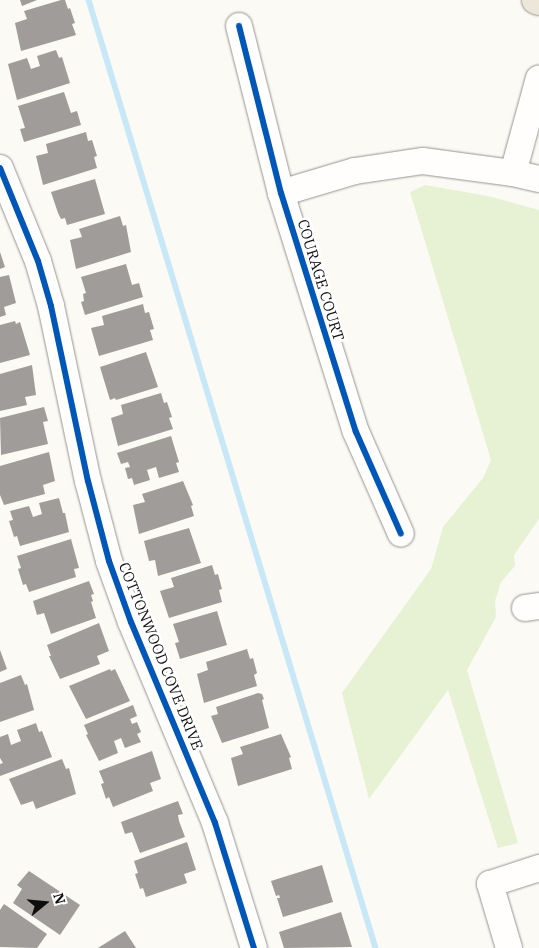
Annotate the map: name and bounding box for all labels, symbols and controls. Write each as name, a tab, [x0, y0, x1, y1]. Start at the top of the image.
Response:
street label: COURAGE COURT	[294, 217, 348, 343]
street label: COTTONWOOD COVE DRIVE	[115, 560, 207, 752]
north arrow	[20, 878, 70, 928]
text: N	[49, 891, 70, 907]

